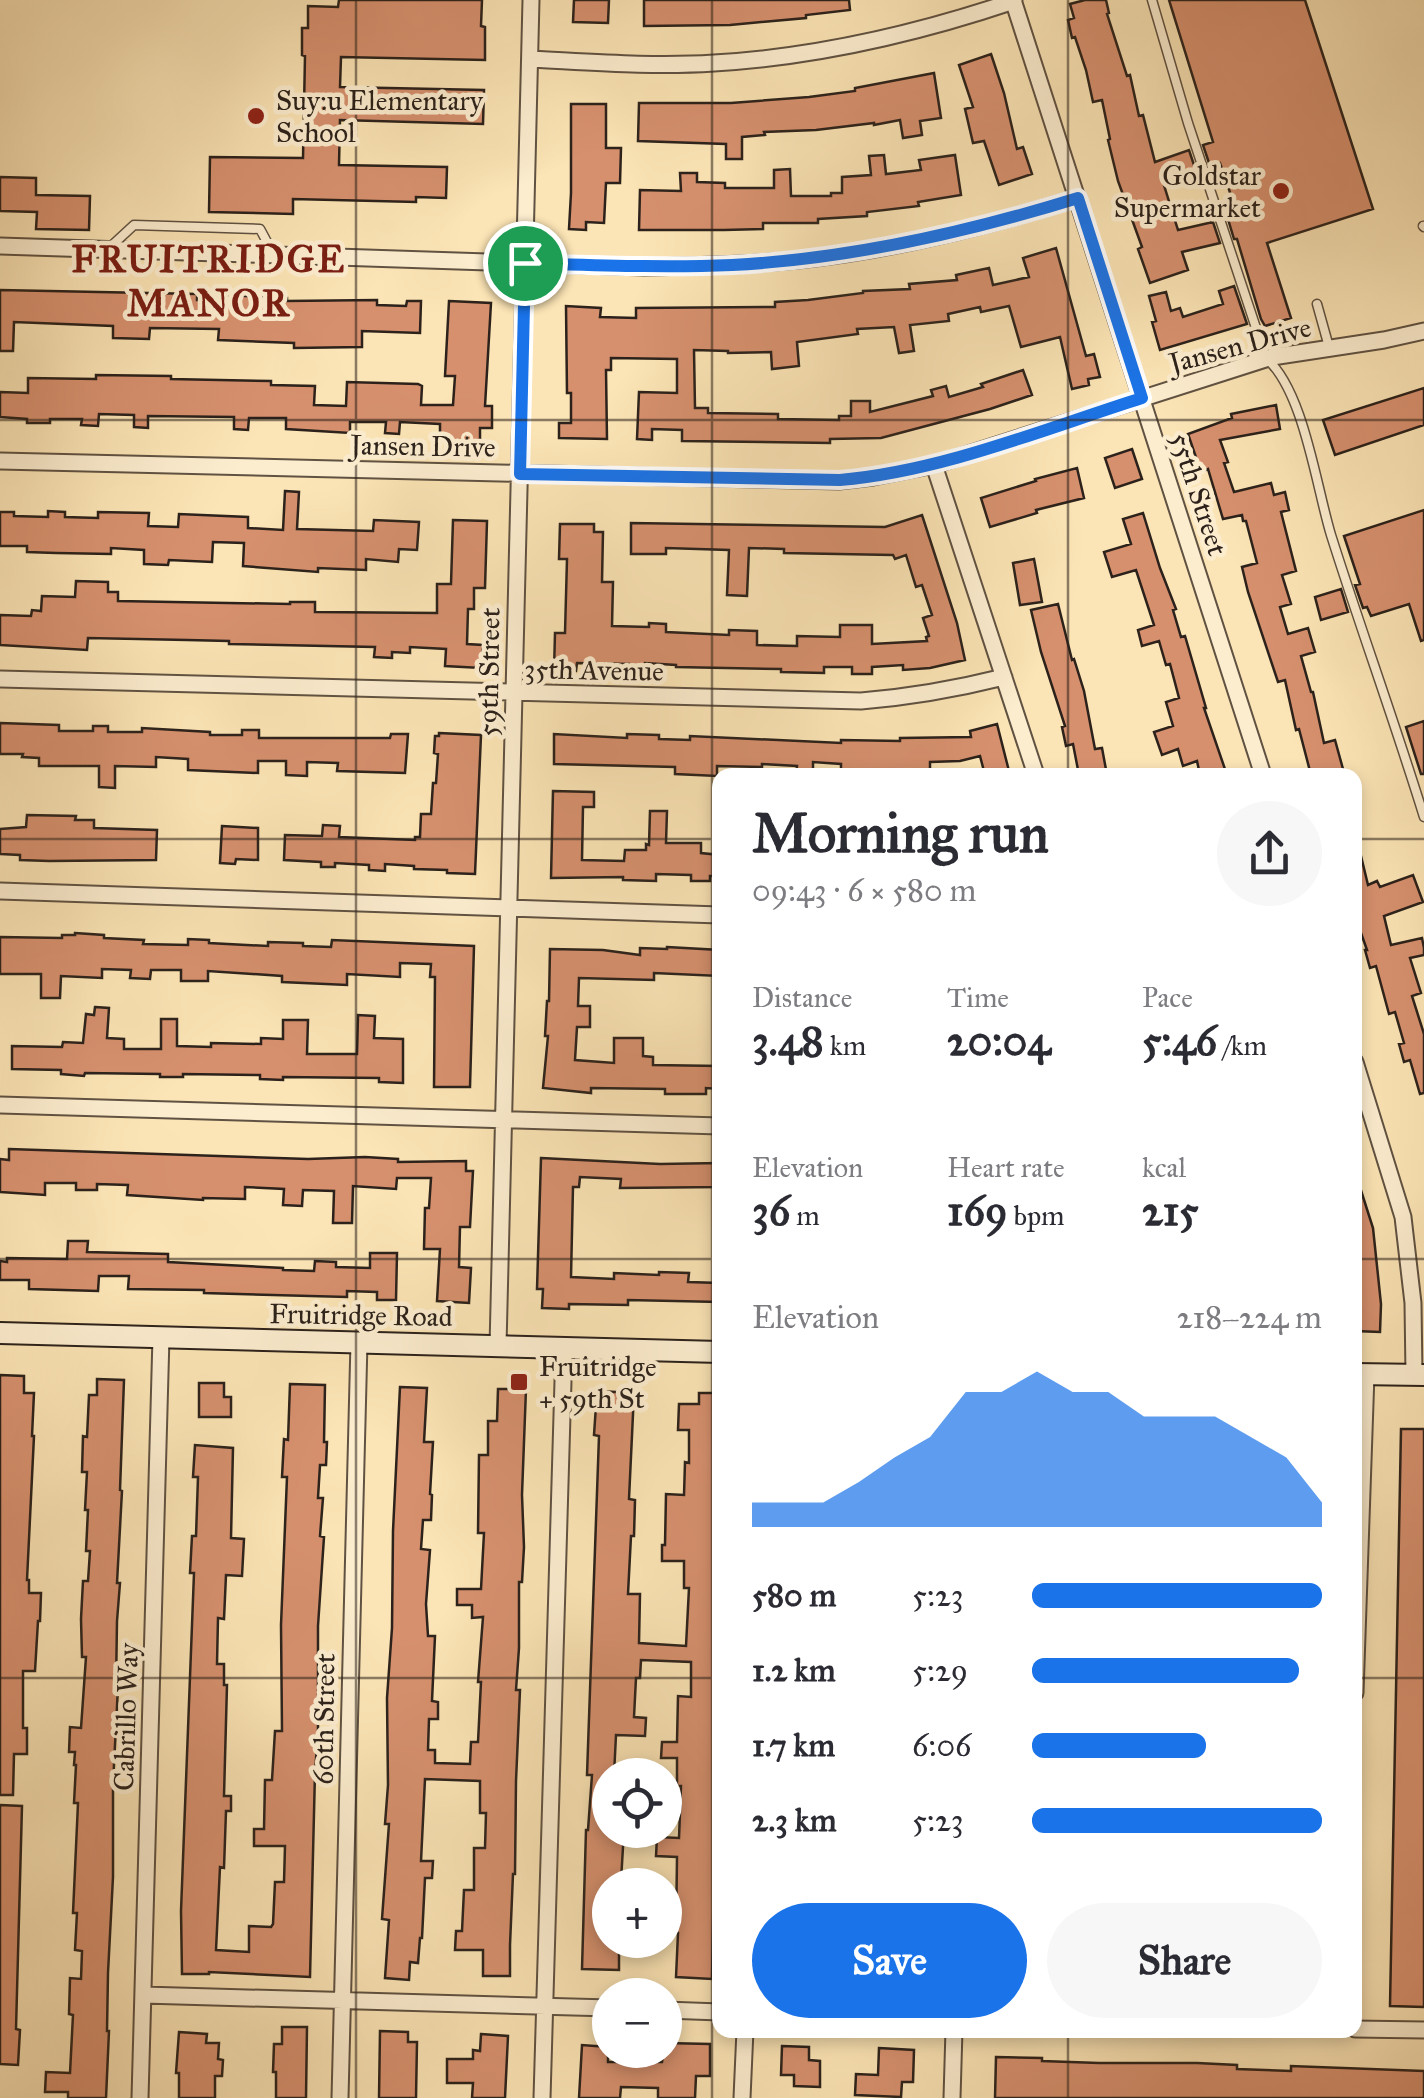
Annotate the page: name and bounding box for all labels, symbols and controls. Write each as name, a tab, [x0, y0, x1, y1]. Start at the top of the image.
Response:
place label: Suy:u Elementary School	[276, 83, 484, 150]
marker: Suy:u Elementary School	[245, 105, 267, 127]
place label: Goldstar Supermarket	[1114, 158, 1261, 225]
marker: Goldstar Supermarket	[1270, 180, 1292, 202]
pin	[483, 221, 568, 306]
district label: FRUITRIDGE MANOR	[71, 236, 347, 326]
icon: arrive	[498, 236, 553, 291]
street label: Jansen Drive	[1162, 309, 1315, 381]
street label: Jansen Drive	[347, 427, 496, 465]
street label: 55th Street	[1163, 428, 1235, 560]
street label: 59th Street	[470, 607, 508, 737]
street label: 35th Avenue	[524, 651, 664, 689]
text: Morning run	[752, 800, 1049, 867]
button: share	[1217, 801, 1322, 906]
text: 09:43 · 6 × 580 m	[752, 871, 976, 910]
text: Distance	[752, 980, 852, 1015]
text: Time	[947, 980, 1009, 1015]
text: Pace	[1142, 980, 1193, 1015]
text: 3.48	[752, 1015, 824, 1067]
text: 20:04	[947, 1015, 1051, 1067]
text: 5:46	[1142, 1015, 1217, 1067]
text: km	[824, 1028, 866, 1063]
text: /km	[1217, 1028, 1267, 1063]
text: Elevation	[752, 1150, 863, 1185]
text: Heart rate	[947, 1150, 1065, 1185]
text: kcal	[1142, 1150, 1186, 1185]
text: 36	[752, 1185, 790, 1237]
text: 169	[947, 1185, 1008, 1237]
text: 215	[1142, 1185, 1199, 1237]
text: m	[790, 1198, 820, 1233]
text: bpm	[1008, 1198, 1065, 1233]
street label: Fruitridge Road	[269, 1296, 453, 1334]
text: Elevation	[752, 1298, 879, 1337]
text: 218–224 m	[1177, 1298, 1322, 1337]
place label: Fruitridge + 59th St	[539, 1349, 657, 1416]
marker: Fruitridge + 59th St	[508, 1371, 530, 1393]
text: 580 m	[752, 1576, 836, 1615]
text: 5:23	[912, 1576, 964, 1615]
street label: Cabrillo Way	[106, 1642, 146, 1791]
text: 1.2 km	[752, 1651, 836, 1690]
text: 5:29	[912, 1651, 968, 1690]
street label: 60th Street	[305, 1653, 343, 1785]
text: 1.7 km	[752, 1726, 835, 1765]
text: 6:06	[912, 1726, 972, 1765]
map controls	[592, 1758, 682, 2068]
button: locate	[592, 1758, 682, 1848]
text: 2.3 km	[752, 1801, 837, 1840]
text: 5:23	[912, 1801, 964, 1840]
button: +	[592, 1868, 682, 1958]
button: Save	[752, 1903, 1027, 2018]
button: Share	[1047, 1903, 1322, 2018]
button: −	[592, 1978, 682, 2068]

